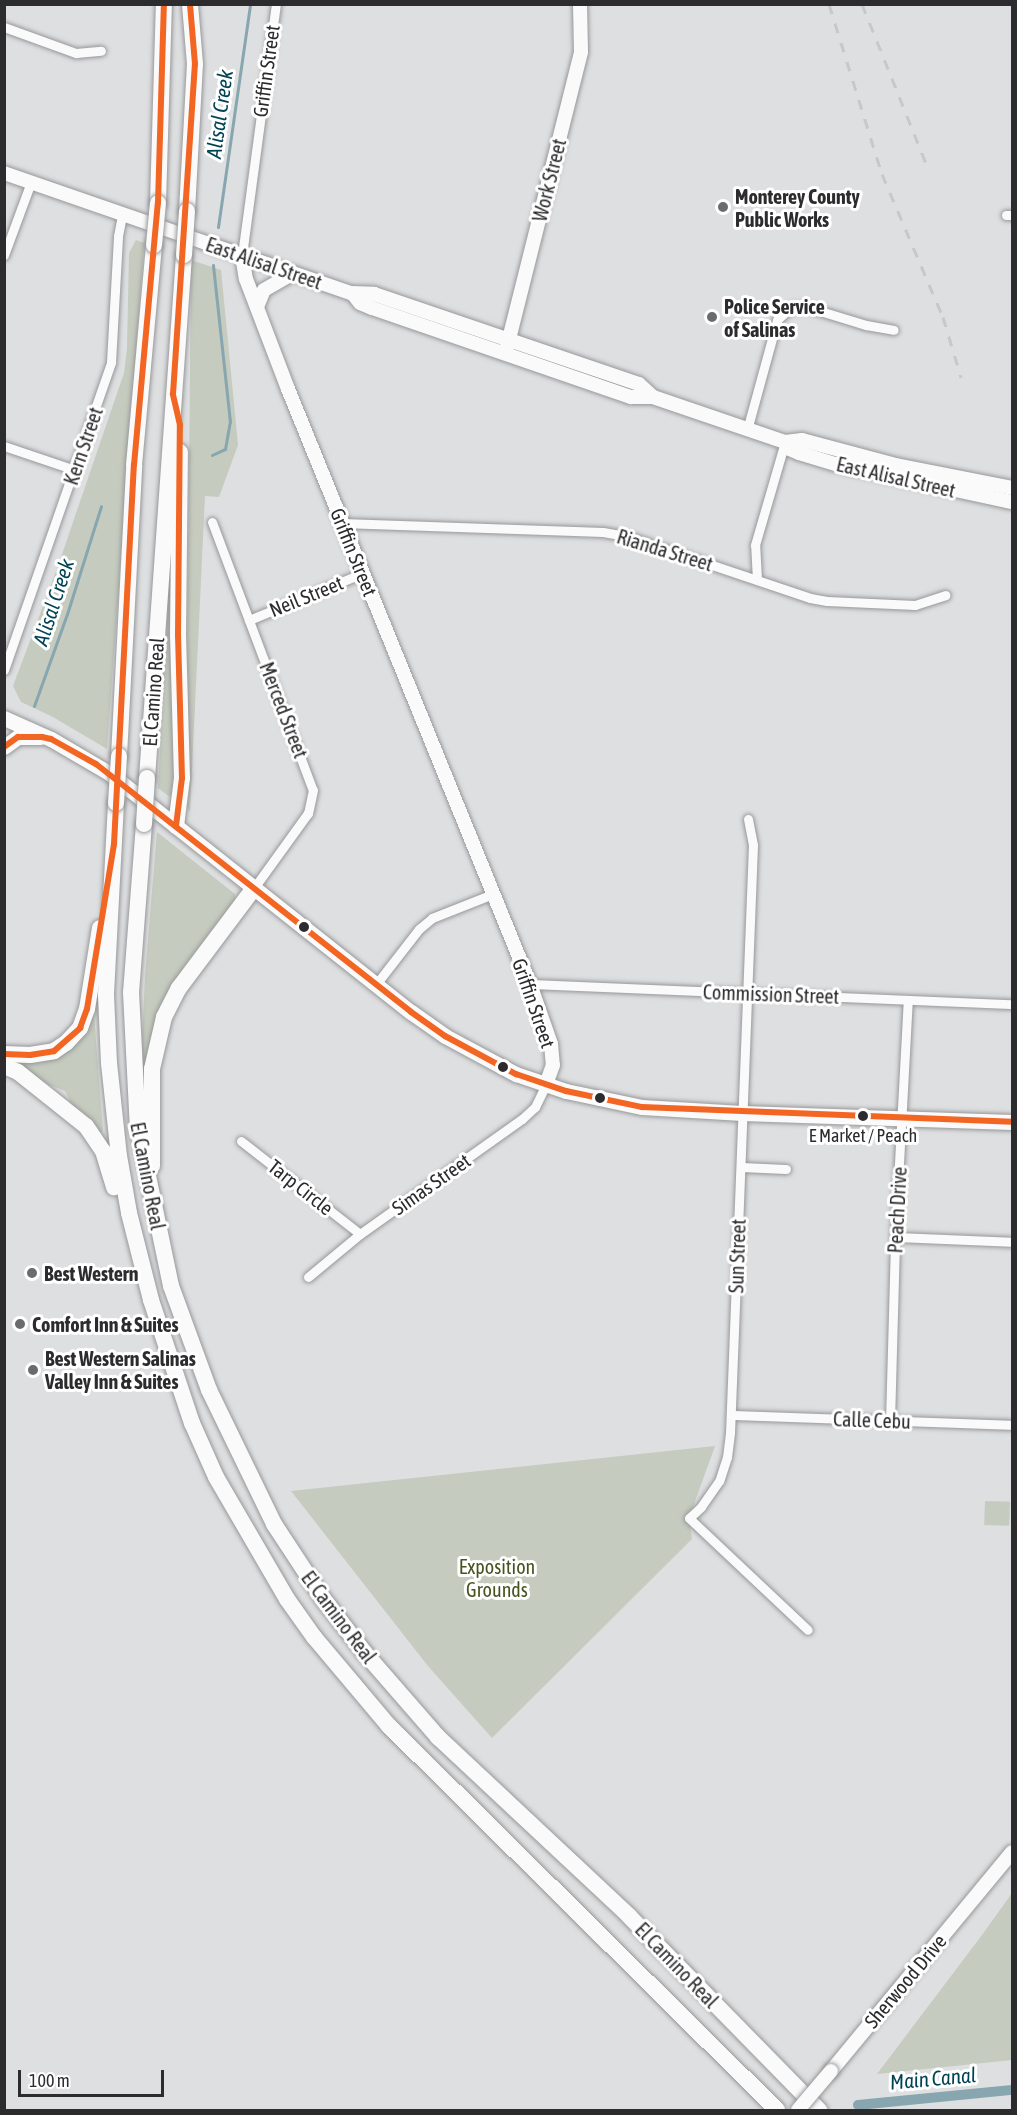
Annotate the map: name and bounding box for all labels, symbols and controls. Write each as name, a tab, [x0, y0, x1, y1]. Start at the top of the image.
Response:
street label: Griffin Street	[248, 23, 284, 119]
water label: Alisal Creek	[200, 68, 238, 160]
street label: Work Street	[527, 136, 571, 224]
place label: Monterey County Public Works	[735, 184, 860, 231]
marker: Monterey County Public Works	[716, 200, 730, 214]
street label: East Alisal Street	[203, 232, 325, 294]
place label: Police Service of Salinas	[724, 294, 825, 341]
marker: Police Service of Salinas	[705, 310, 719, 324]
street label: Kern Street	[59, 404, 107, 488]
street label: East Alisal Street	[834, 452, 958, 502]
street label: Griffin Street	[325, 504, 383, 600]
street label: Rianda Street	[614, 524, 716, 576]
water label: Alisal Creek	[27, 556, 79, 648]
street label: Neil Street	[266, 570, 346, 622]
street label: El Camino Real	[137, 637, 169, 747]
street label: Merced Street	[255, 659, 313, 761]
unlabelled marker	[298, 921, 310, 933]
street label: Griffin Street	[508, 955, 560, 1051]
street label: Commission Street	[703, 980, 839, 1008]
unlabelled marker	[497, 1061, 509, 1073]
unlabelled marker	[594, 1092, 606, 1104]
marker: E Market / Peach	[857, 1110, 869, 1122]
street label: El Camino Real	[126, 1120, 170, 1232]
place label: E Market / Peach	[809, 1125, 917, 1147]
street label: Simas Street	[387, 1148, 475, 1220]
street label: Tarp Circle	[264, 1154, 338, 1220]
street label: Peach Drive	[883, 1166, 911, 1254]
street label: Sun Street	[724, 1218, 750, 1294]
place label: Best Western	[44, 1261, 138, 1285]
marker: Best Western	[25, 1266, 39, 1280]
place label: Comfort Inn & Suites	[32, 1312, 179, 1336]
marker: Comfort Inn & Suites	[13, 1317, 27, 1331]
place label: Best Western Salinas Valley Inn & Suites	[45, 1346, 196, 1393]
marker: Best Western Salinas Valley Inn & Suites	[26, 1363, 40, 1377]
street label: Calle Cebu	[833, 1407, 911, 1433]
park label: Exposition Grounds	[459, 1555, 535, 1602]
street label: El Camino Real	[297, 1566, 381, 1668]
street label: El Camino Real	[630, 1917, 724, 2013]
street label: Sherwood Drive	[859, 1929, 951, 2033]
scale bar	[21, 2058, 166, 2096]
water label: Main Canal	[889, 2062, 977, 2094]
text: 100 m	[29, 2070, 70, 2091]

